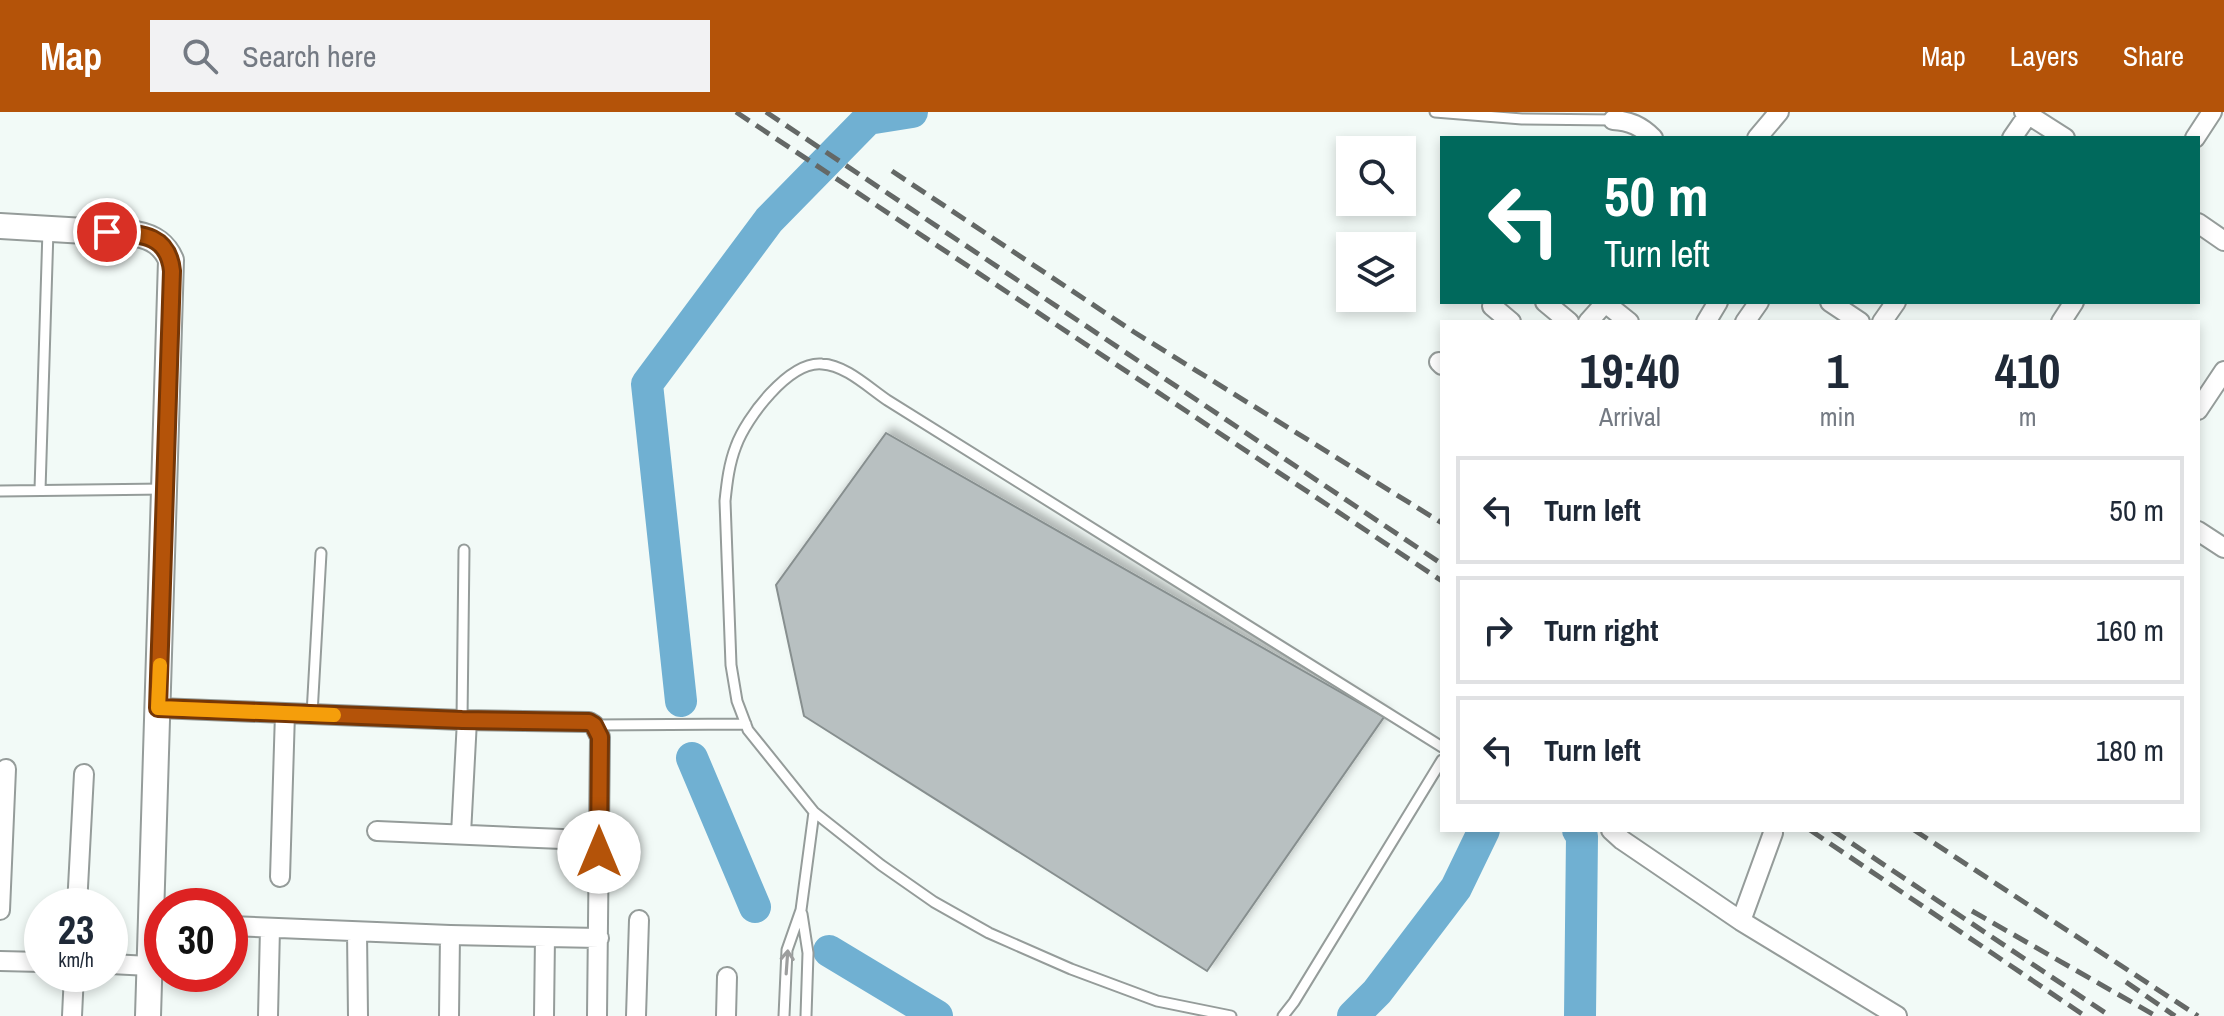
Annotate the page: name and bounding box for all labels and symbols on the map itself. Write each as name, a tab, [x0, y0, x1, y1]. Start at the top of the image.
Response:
pin	[73, 198, 141, 266]
position arrow	[557, 810, 641, 894]
speed limit sign: 30	[144, 888, 248, 992]
one-way arrow	[780, 949, 795, 976]

